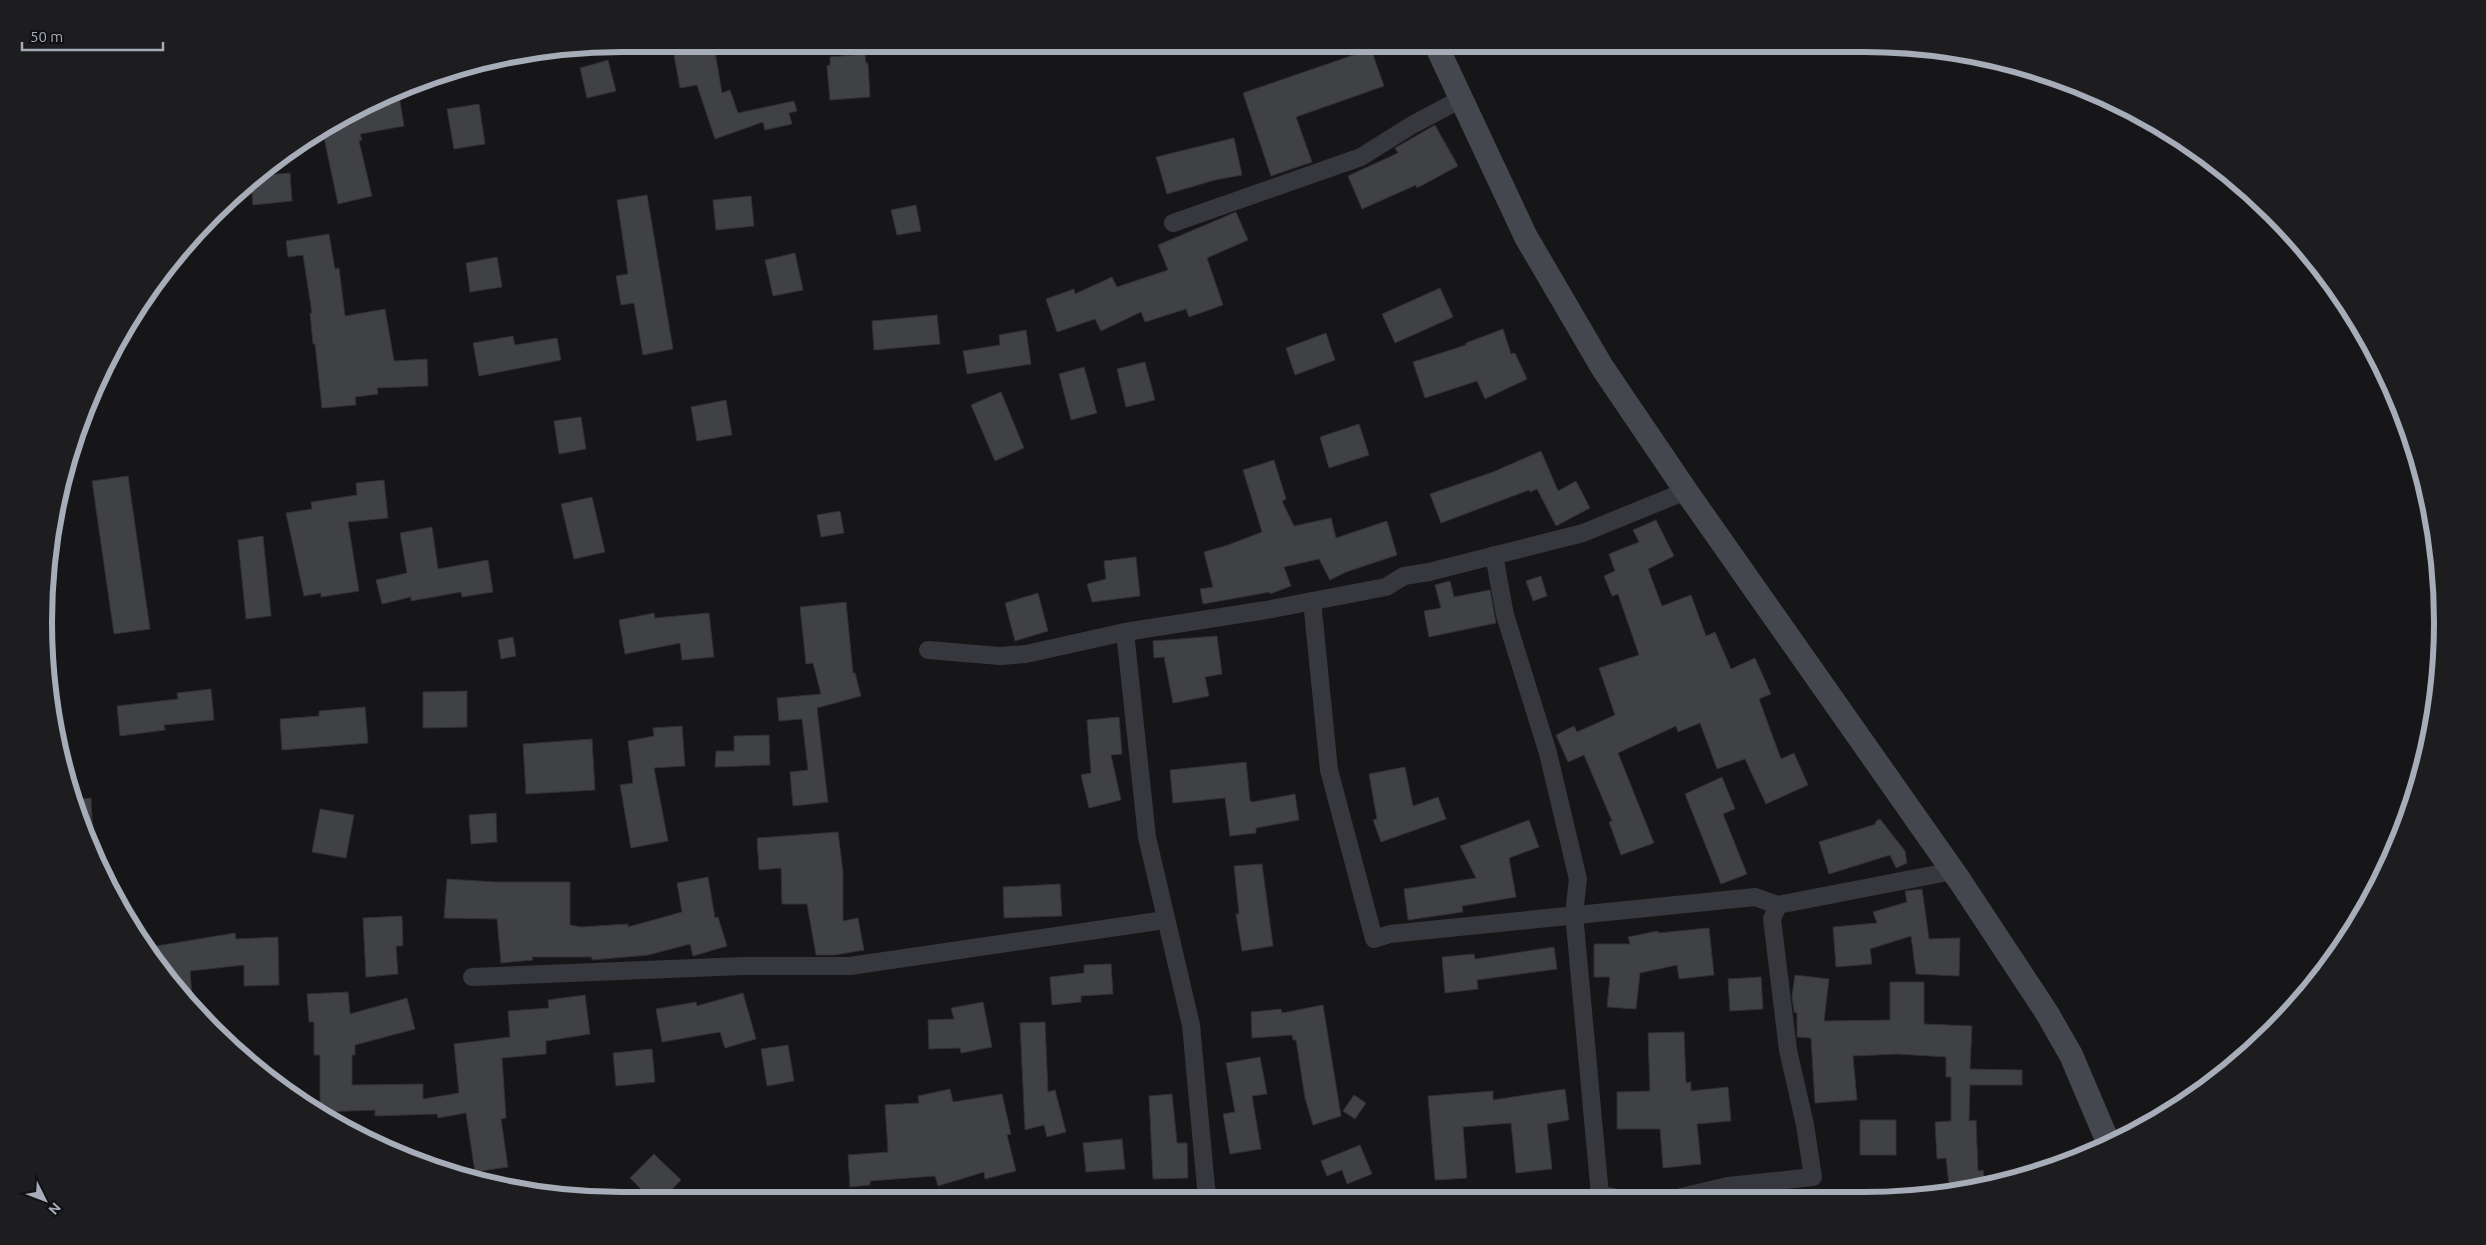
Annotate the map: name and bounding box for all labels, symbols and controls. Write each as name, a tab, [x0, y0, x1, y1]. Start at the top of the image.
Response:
scale bar	[22, 20, 164, 52]
text: 50 m	[30, 28, 63, 45]
north arrow	[20, 1175, 70, 1225]
text: N	[45, 1199, 64, 1218]

